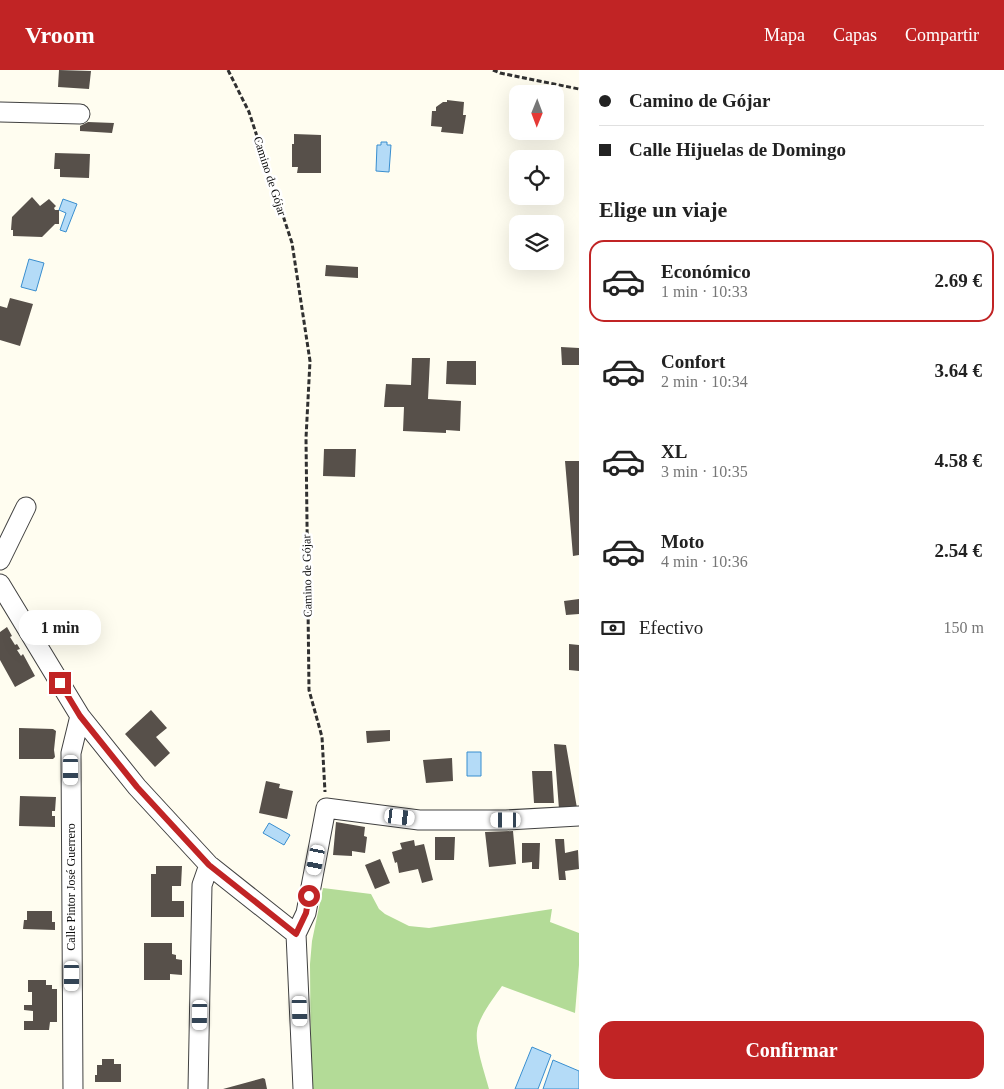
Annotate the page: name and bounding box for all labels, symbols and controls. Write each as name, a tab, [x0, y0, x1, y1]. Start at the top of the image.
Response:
text: Vroom	[25, 22, 95, 48]
text: Mapa	[764, 25, 805, 45]
text: Capas	[833, 25, 877, 45]
text: Compartir	[905, 25, 979, 45]
north arrow	[509, 85, 564, 140]
map controls	[509, 85, 564, 270]
text: Camino de Gójar	[629, 90, 770, 111]
street label: Camino de Gójar	[251, 135, 289, 217]
text: Calle Hijuelas de Domingo	[629, 139, 846, 160]
button: locate	[509, 150, 564, 205]
text: Elige un viaje	[599, 197, 727, 222]
button: layers	[509, 215, 564, 270]
icon: car	[601, 259, 646, 304]
text: Económico	[661, 261, 751, 282]
text: 2.69 €	[935, 270, 982, 291]
text: 1 min · 10:33	[661, 283, 748, 300]
icon: car	[601, 349, 646, 394]
text: Confort	[661, 351, 725, 372]
text: 3.64 €	[935, 360, 982, 381]
text: 2 min · 10:34	[661, 373, 748, 390]
icon: car	[601, 439, 646, 484]
text: XL	[661, 441, 687, 462]
text: 4.58 €	[935, 450, 982, 471]
text: 3 min · 10:35	[661, 463, 748, 480]
icon: car	[601, 529, 646, 574]
text: Moto	[661, 531, 704, 552]
street label: Camino de Gójar	[299, 535, 315, 617]
text: 2.54 €	[935, 540, 982, 561]
text: 4 min · 10:36	[661, 553, 748, 570]
callout: 1 min	[19, 610, 101, 646]
icon: cash	[599, 614, 627, 642]
text: Efectivo	[639, 617, 703, 638]
text: 1 min	[41, 619, 79, 636]
text: 150 m	[944, 619, 984, 636]
route end	[49, 672, 71, 694]
car	[63, 755, 78, 785]
car	[384, 808, 415, 826]
car	[491, 813, 521, 828]
street label: Calle Pintor José Guerrero	[64, 823, 78, 951]
car	[305, 844, 326, 876]
route start	[298, 885, 320, 907]
car	[64, 961, 79, 991]
car	[291, 996, 308, 1026]
car	[192, 1000, 207, 1030]
button: Confirmar	[599, 1021, 984, 1079]

